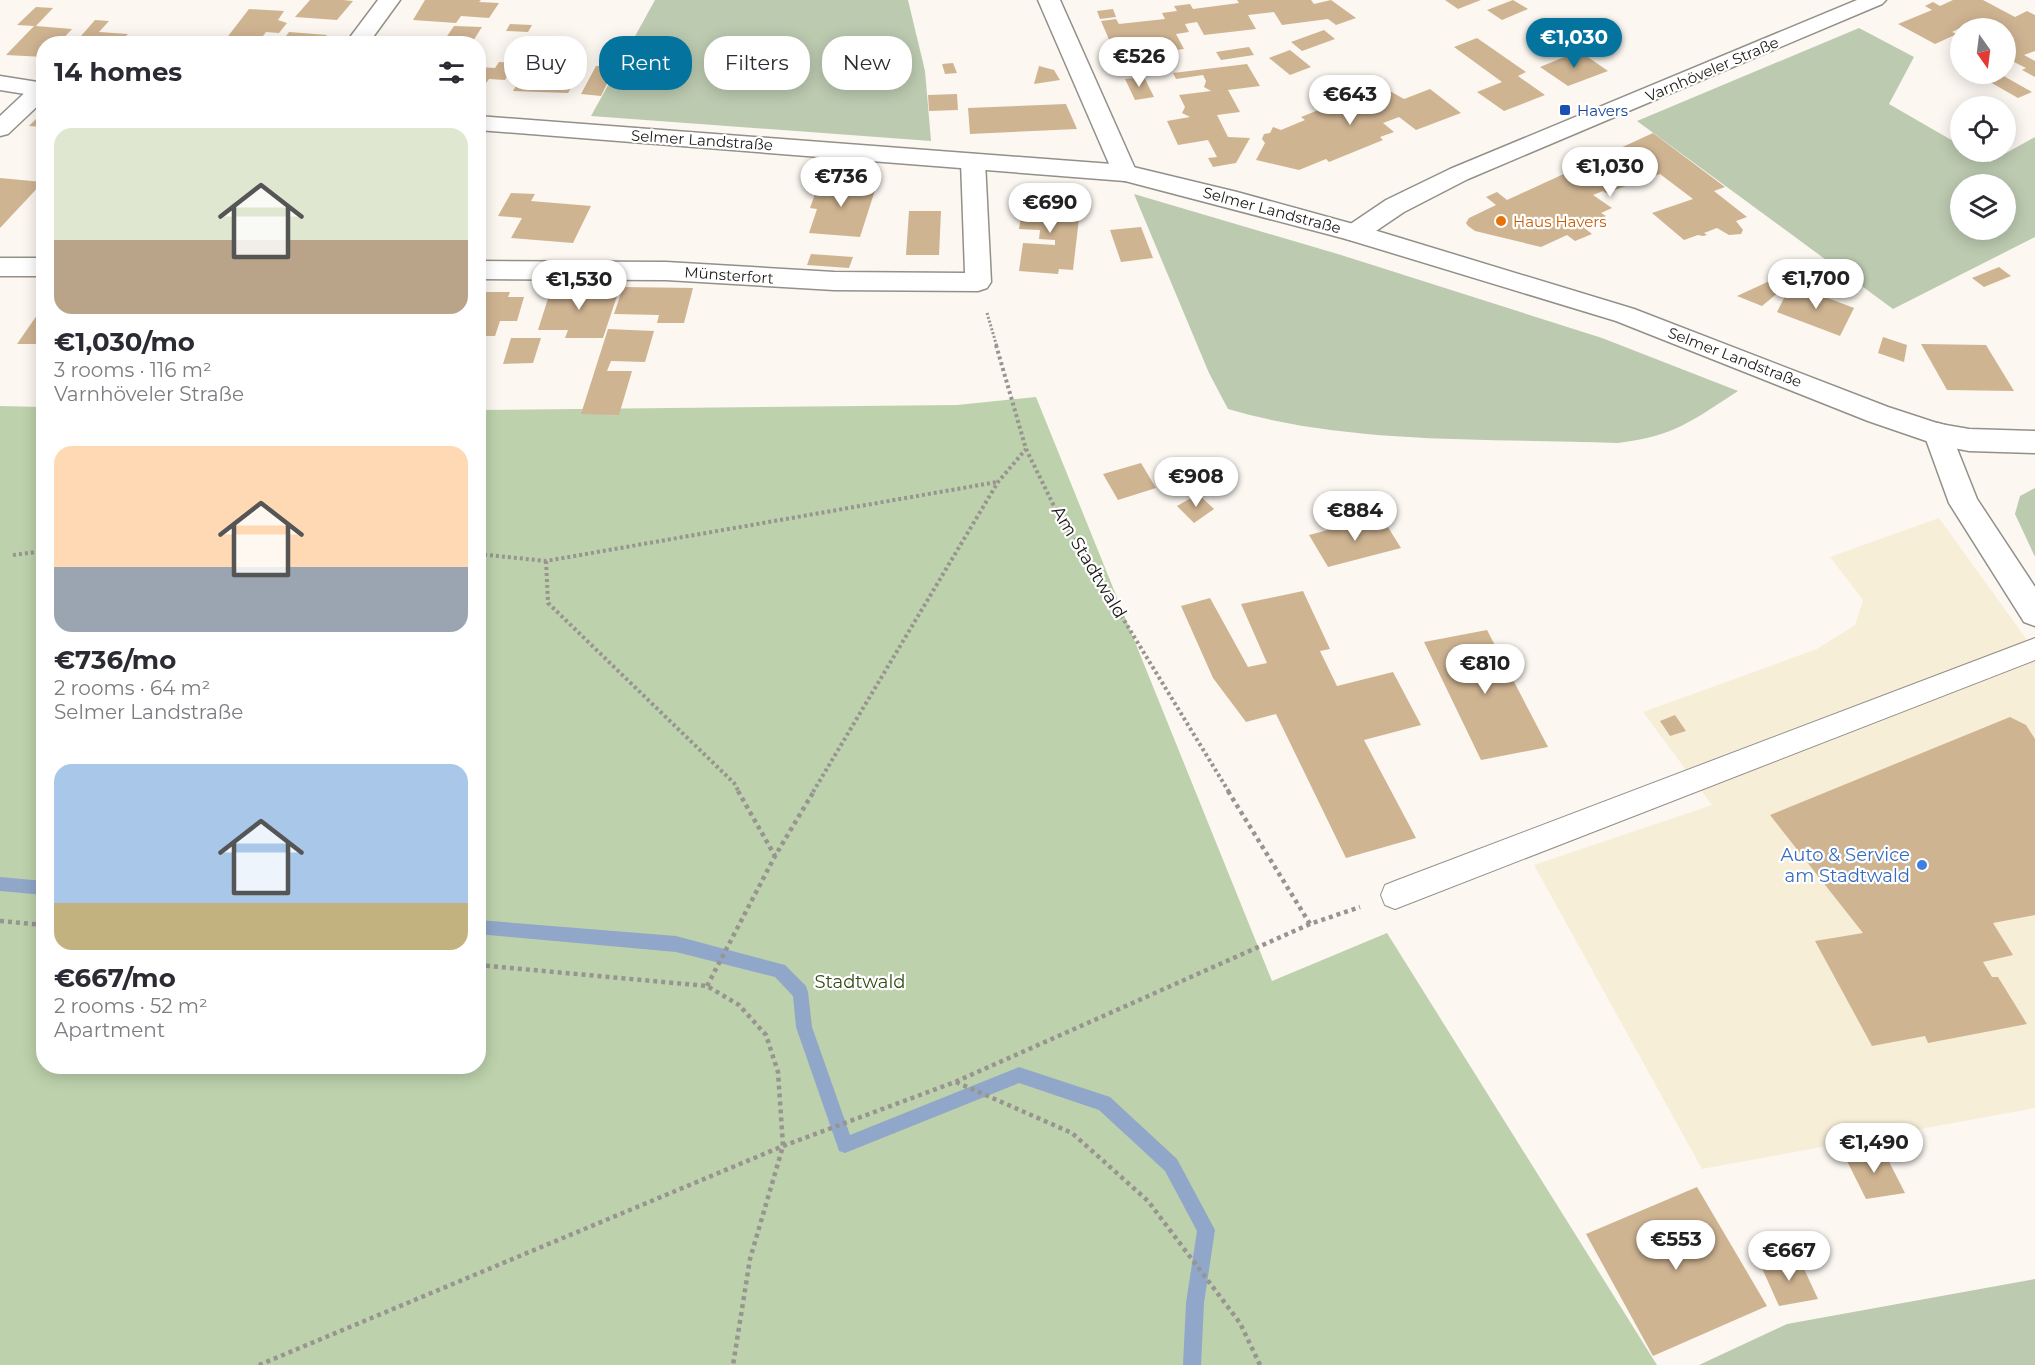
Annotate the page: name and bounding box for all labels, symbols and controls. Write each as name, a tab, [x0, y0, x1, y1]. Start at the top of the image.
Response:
pin: €1,030	[1525, 18, 1623, 69]
north arrow	[1950, 18, 2016, 84]
map controls	[1950, 18, 2016, 240]
text: €1,030	[1540, 25, 1608, 49]
street label: Varnhöveler Straße	[1643, 32, 1781, 106]
chip: Buy	[504, 36, 587, 90]
chip: Rent	[599, 36, 692, 90]
chip: Filters	[704, 36, 810, 90]
chip: New	[822, 36, 912, 90]
pin: €526	[1103, 37, 1175, 88]
text: €526	[1113, 44, 1165, 68]
text: 14 homes	[54, 56, 182, 88]
icon: filters	[435, 56, 468, 89]
pin: €643	[1314, 75, 1386, 126]
text: €643	[1323, 82, 1377, 106]
button: locate	[1950, 96, 2016, 162]
place label: Havers	[1577, 101, 1628, 120]
marker: Havers	[1558, 103, 1572, 117]
street label: Selmer Landstraße	[631, 126, 773, 154]
pin: €1,030	[1561, 147, 1659, 198]
text: €1,030	[1576, 154, 1644, 178]
pin: €736	[805, 157, 877, 208]
text: €736	[814, 164, 868, 188]
icon: home	[207, 167, 315, 275]
button: layers	[1950, 174, 2016, 240]
street label: Selmer Landstraße	[1201, 182, 1343, 238]
pin: €690	[1014, 183, 1086, 234]
text: €690	[1023, 190, 1077, 214]
place label: Haus Havers	[1513, 212, 1607, 231]
marker: Haus Havers	[1494, 214, 1508, 228]
pin: €1,700	[1767, 259, 1865, 310]
pin: €1,530	[530, 260, 628, 311]
street label: Münsterfort	[684, 262, 774, 288]
text: €1,700	[1782, 266, 1850, 290]
text: €1,530	[546, 267, 612, 291]
street label: Selmer Landstraße	[1665, 323, 1805, 391]
text: €1,030/mo	[54, 326, 195, 358]
text: 3 rooms · 116 m²	[54, 358, 212, 382]
text: Varnhöveler Straße	[54, 382, 244, 406]
pin: €908	[1160, 457, 1232, 508]
text: €908	[1168, 464, 1224, 488]
icon: home	[207, 485, 315, 593]
pin: €884	[1319, 491, 1391, 542]
text: €884	[1327, 498, 1383, 522]
street label: Am Stadtwald	[1047, 502, 1131, 622]
text: €736/mo	[54, 644, 176, 676]
pin: €810	[1449, 644, 1521, 695]
text: €810	[1460, 651, 1510, 675]
text: 2 rooms · 64 m²	[54, 676, 210, 700]
text: Selmer Landstraße	[54, 700, 243, 724]
icon: home	[207, 803, 315, 911]
place label: Auto & Service am Stadtwald	[1781, 844, 1910, 887]
marker: Auto & Service am Stadtwald	[1915, 858, 1929, 872]
text: €667/mo	[54, 962, 176, 994]
park label: Stadtwald	[815, 971, 905, 993]
text: 2 rooms · 52 m²	[54, 994, 208, 1018]
text: Apartment	[54, 1018, 165, 1042]
pin: €1,490	[1825, 1123, 1923, 1174]
text: €1,490	[1839, 1130, 1909, 1154]
pin: €553	[1640, 1220, 1712, 1271]
text: €553	[1650, 1227, 1702, 1251]
pin: €667	[1753, 1231, 1825, 1282]
text: €667	[1762, 1238, 1816, 1262]

